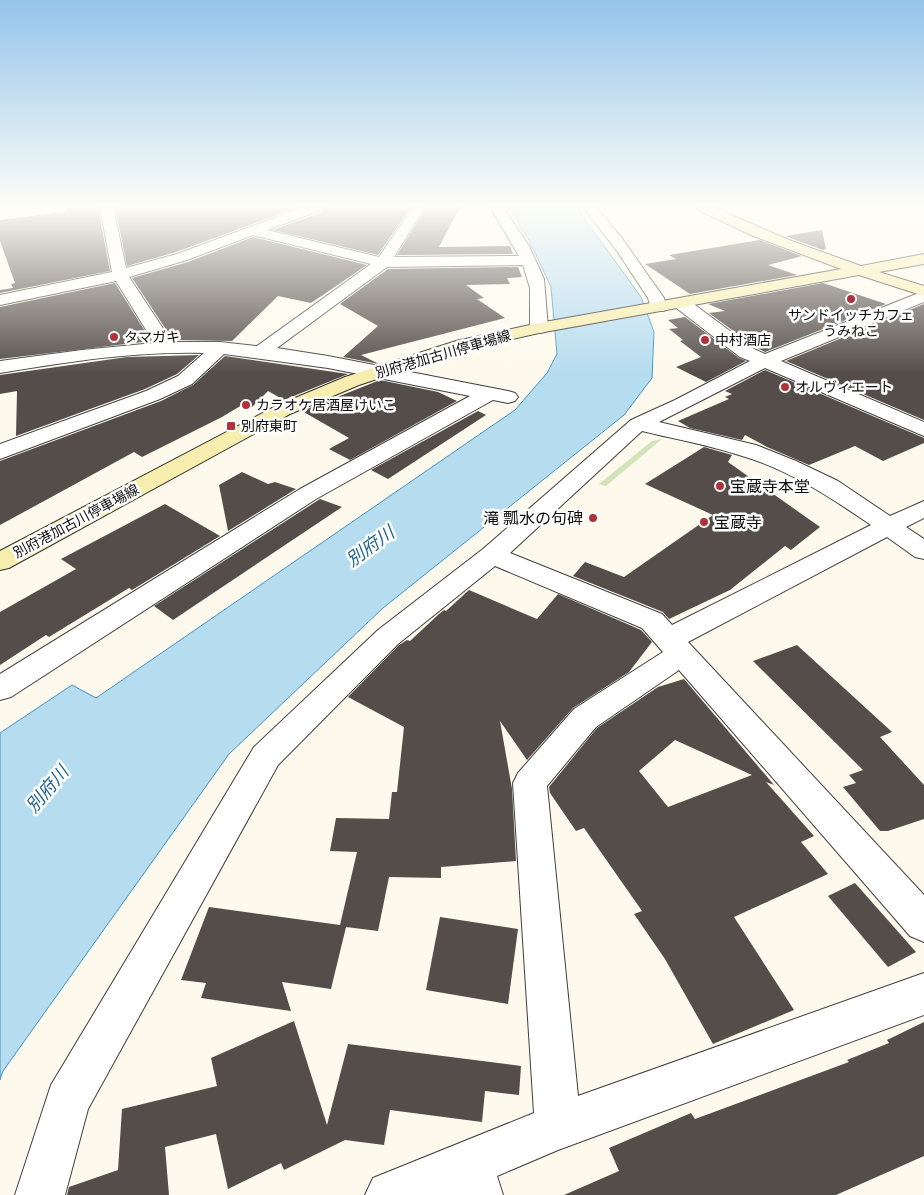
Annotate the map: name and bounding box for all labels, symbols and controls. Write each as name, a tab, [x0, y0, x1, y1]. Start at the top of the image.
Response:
marker: サンドイッチカフェ うみねこ	[845, 293, 857, 305]
place label: サンドイッチカフェ うみねこ	[788, 305, 914, 341]
street label: 別府港加古川停車場線	[373, 325, 513, 383]
place label: タマガキ	[124, 327, 180, 347]
place label: 中村酒店	[715, 330, 771, 350]
marker: タマガキ	[108, 331, 120, 343]
marker: 中村酒店	[699, 334, 711, 346]
place label: オルヴィエート	[795, 377, 893, 397]
marker: オルヴィエート	[779, 381, 791, 393]
place label: カラオケ居酒屋けいこ	[256, 395, 396, 415]
marker: カラオケ居酒屋けいこ	[240, 399, 252, 411]
place label: 別府東町	[241, 416, 297, 436]
marker: 別府東町	[225, 420, 237, 432]
place label: 宝蔵寺本堂	[730, 475, 810, 497]
street label: 別府港加古川停車場線	[9, 479, 143, 563]
marker: 宝蔵寺本堂	[714, 480, 726, 492]
place label: 滝 瓢水の句碑	[483, 507, 583, 529]
place label: 宝蔵寺	[714, 511, 762, 533]
marker: 滝 瓢水の句碑	[587, 512, 599, 524]
marker: 宝蔵寺	[698, 516, 710, 528]
water label: 別府川	[341, 519, 401, 572]
water label: 別府川	[20, 759, 75, 818]

